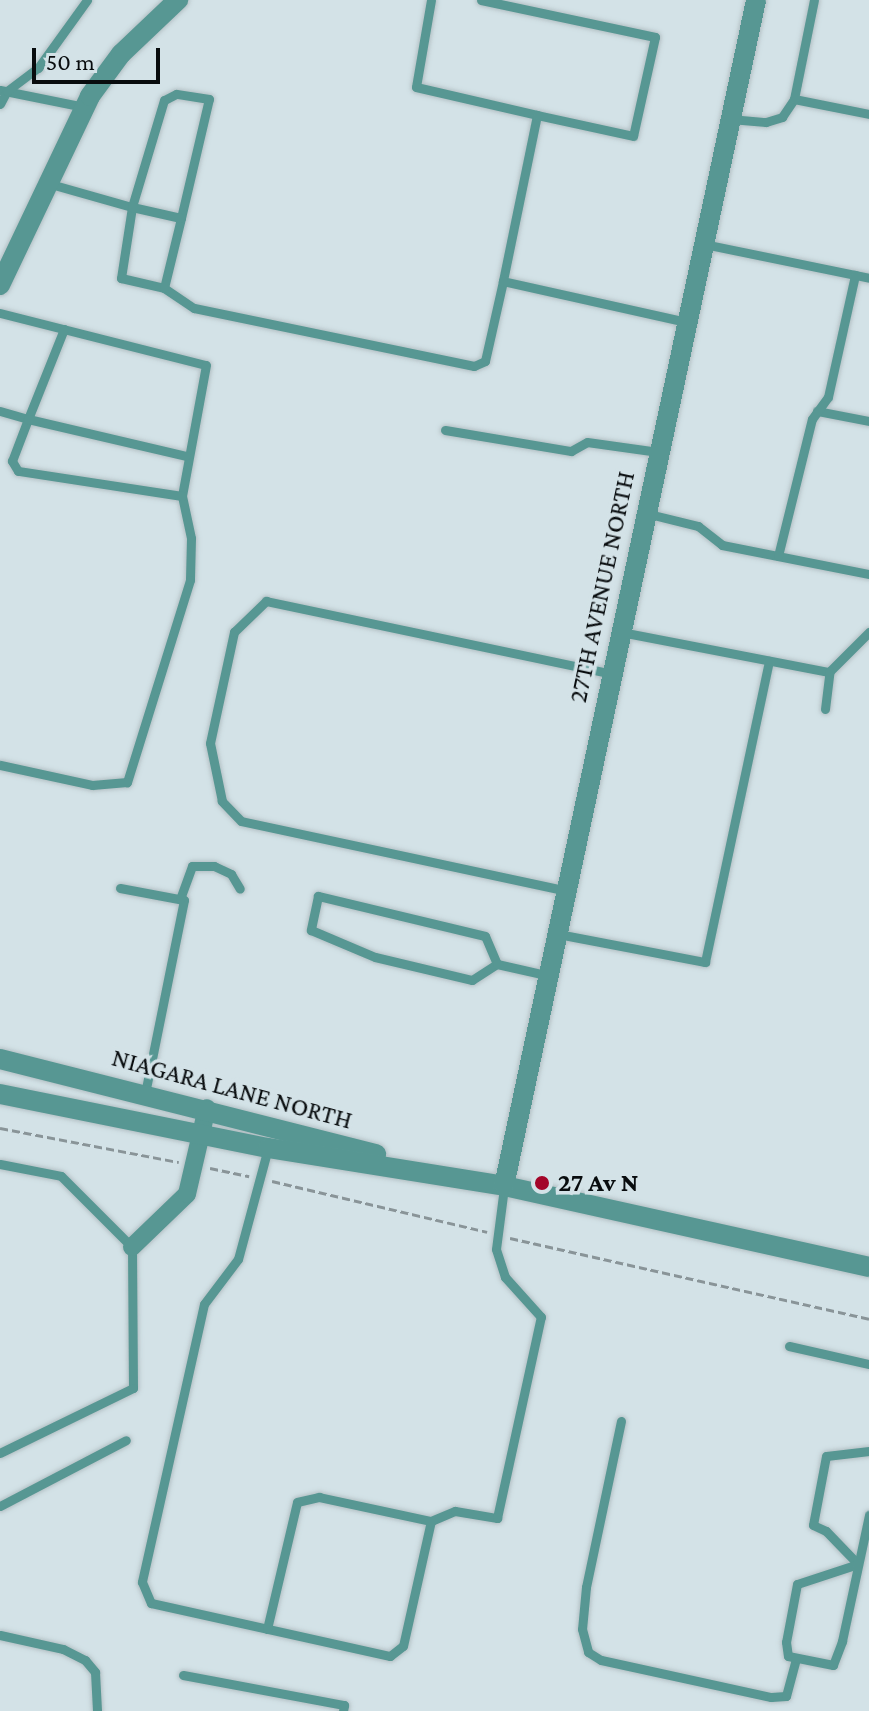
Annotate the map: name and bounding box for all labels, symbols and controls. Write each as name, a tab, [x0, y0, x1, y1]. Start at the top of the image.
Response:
scale bar	[36, 32, 164, 82]
text: 50 m	[46, 48, 95, 75]
street label: 27TH AVENUE NORTH	[562, 468, 642, 706]
street label: NIAGARA LANE NORTH	[108, 1042, 356, 1136]
place label: 27 Av N	[558, 1167, 638, 1199]
marker: 27 Av N	[533, 1174, 551, 1192]

